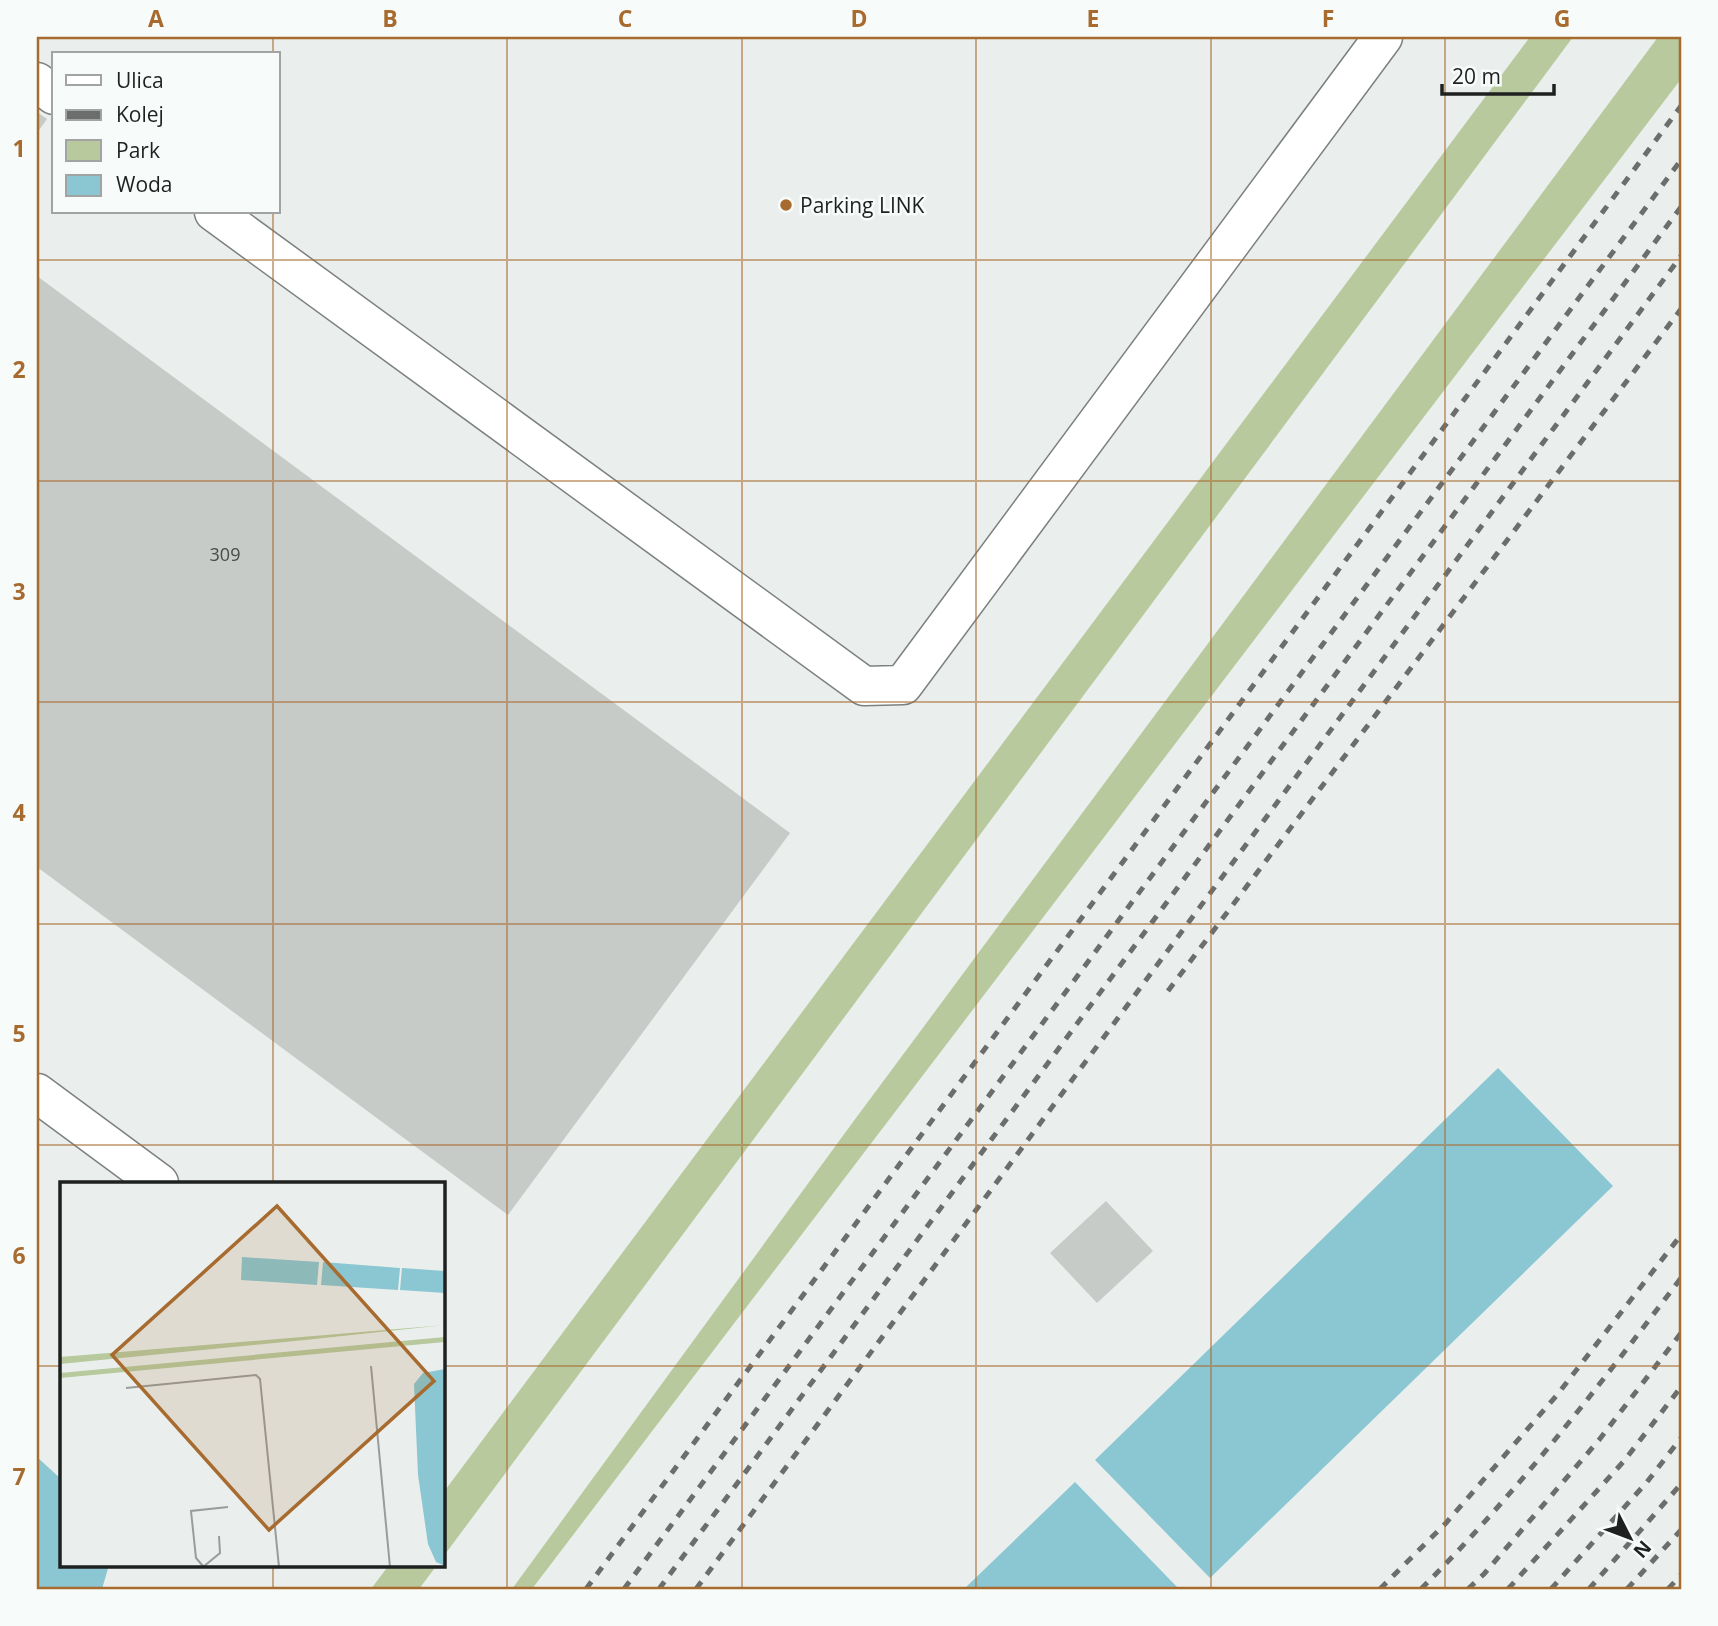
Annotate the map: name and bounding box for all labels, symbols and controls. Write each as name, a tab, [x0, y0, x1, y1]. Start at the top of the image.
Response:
text: A	[148, 2, 164, 34]
text: B	[382, 2, 398, 34]
text: C	[618, 2, 632, 34]
text: D	[850, 2, 868, 34]
text: E	[1087, 2, 1099, 34]
text: F	[1322, 2, 1334, 34]
text: G	[1554, 2, 1570, 34]
legend	[52, 52, 280, 214]
scale bar	[1442, 52, 1554, 96]
text: 20 m	[1452, 62, 1501, 90]
text: Ulica	[116, 66, 164, 94]
text: Kolej	[116, 100, 164, 128]
text: 1	[12, 132, 26, 164]
text: Park	[116, 136, 160, 164]
text: Woda	[116, 170, 173, 198]
place label: Parking LINK	[800, 191, 925, 219]
marker: Parking LINK	[778, 197, 794, 213]
text: 2	[12, 353, 26, 385]
house number: 309	[210, 542, 240, 566]
text: 3	[12, 575, 26, 607]
text: 4	[12, 796, 26, 828]
text: 5	[12, 1017, 26, 1049]
inset map	[60, 1182, 444, 1566]
text: 6	[12, 1239, 26, 1271]
text: 7	[12, 1460, 26, 1492]
north arrow	[1596, 1504, 1666, 1574]
text: N	[1628, 1535, 1657, 1564]

